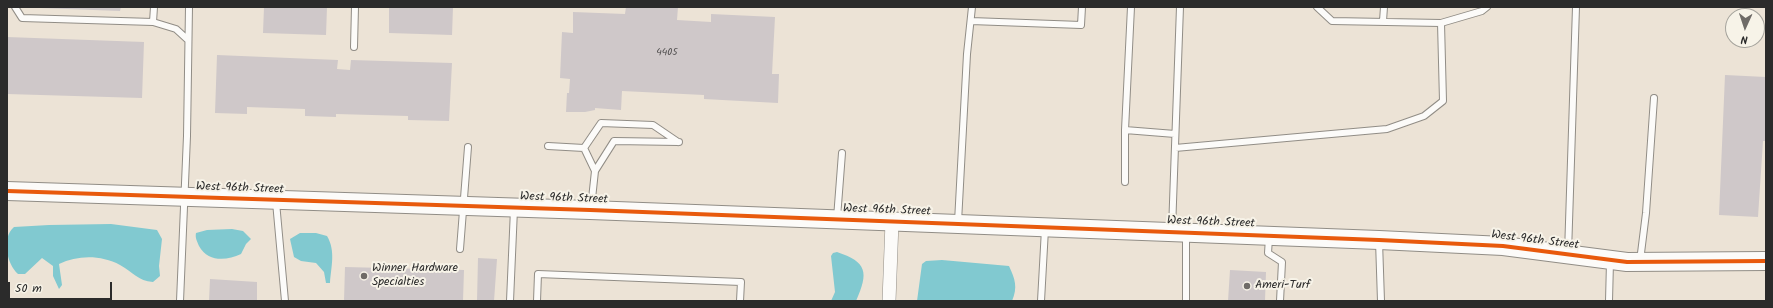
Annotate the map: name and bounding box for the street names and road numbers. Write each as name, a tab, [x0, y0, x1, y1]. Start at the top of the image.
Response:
street label: West 96th Street	[196, 180, 284, 198]
street label: West 96th Street	[520, 190, 608, 208]
street label: West 96th Street	[843, 202, 931, 220]
street label: West 96th Street	[1167, 214, 1255, 232]
street label: West 96th Street	[1490, 228, 1580, 254]

